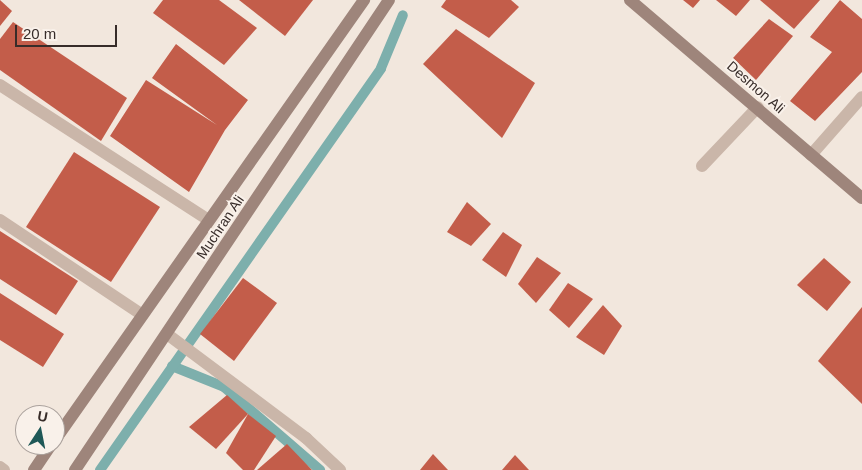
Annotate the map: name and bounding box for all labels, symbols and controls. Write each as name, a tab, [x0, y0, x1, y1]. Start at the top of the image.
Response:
scale bar	[18, 15, 120, 47]
text: 20 m	[23, 25, 56, 42]
street label: Desmon Ali	[723, 57, 789, 117]
street label: Muchran Ali	[192, 192, 248, 262]
north arrow	[15, 405, 65, 455]
text: U	[36, 407, 49, 425]

